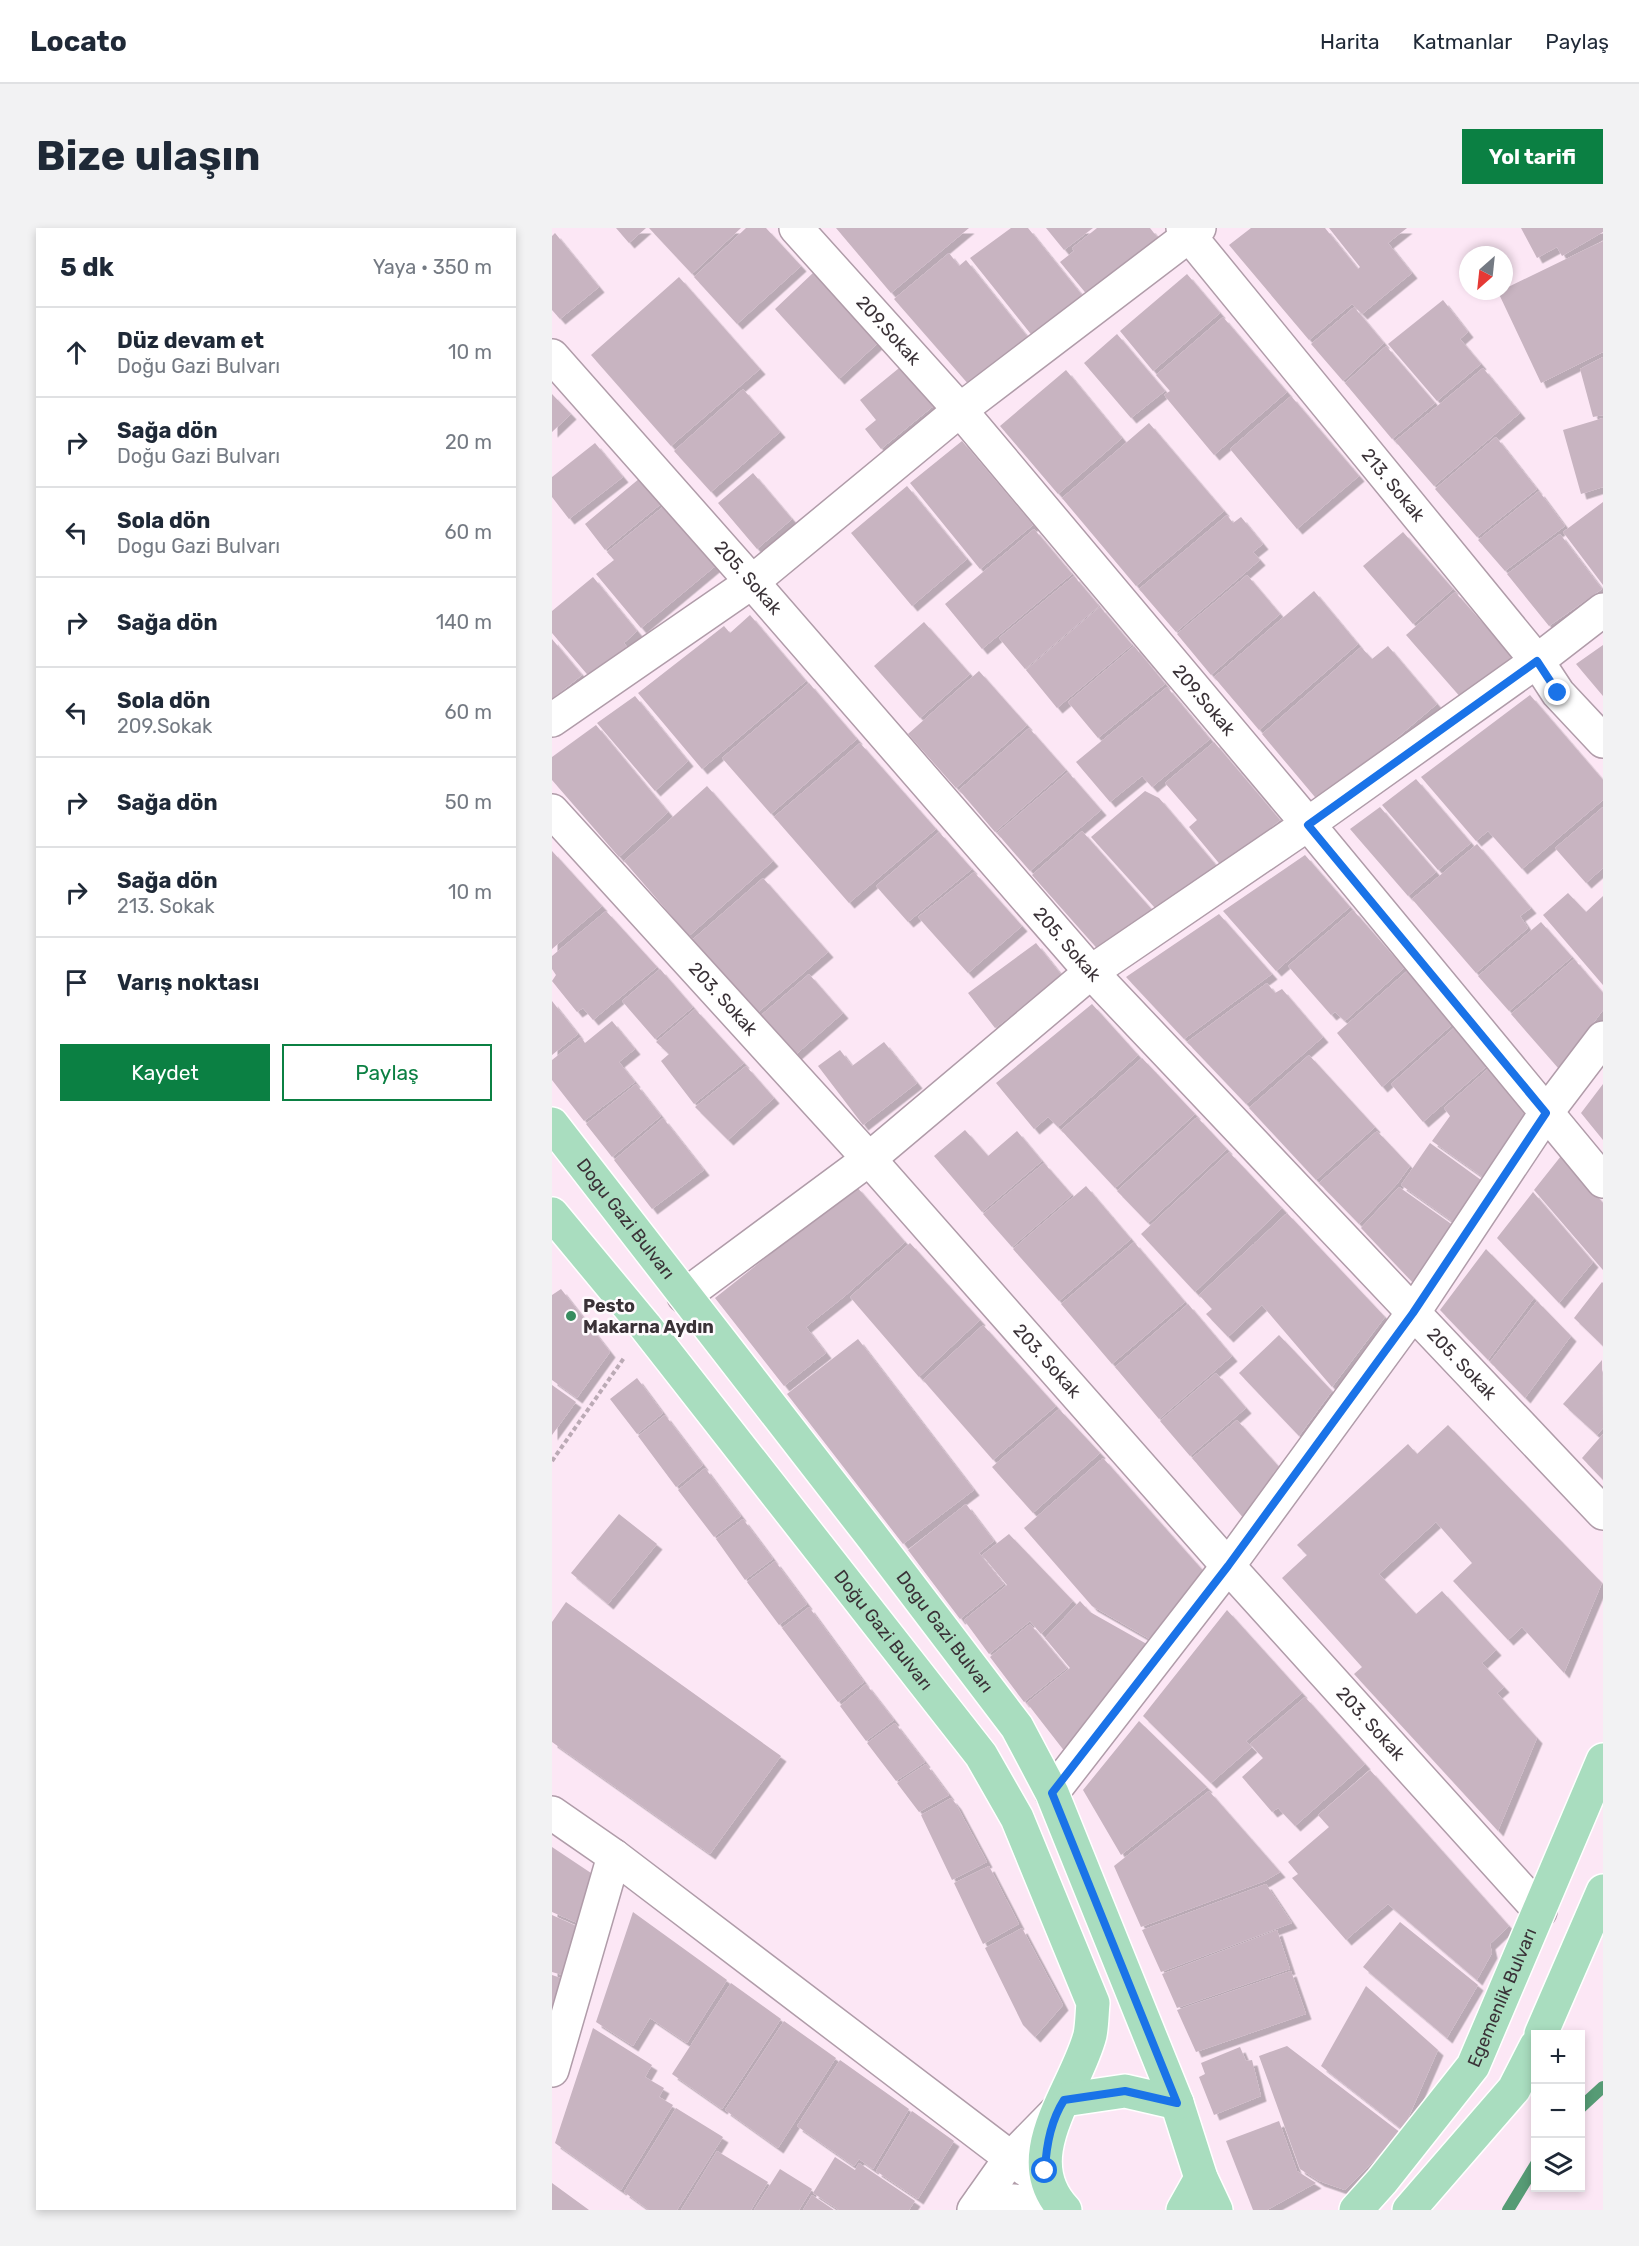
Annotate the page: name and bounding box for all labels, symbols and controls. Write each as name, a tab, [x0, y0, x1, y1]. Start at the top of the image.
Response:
text: Locato	[30, 25, 127, 58]
text: Harita	[1320, 29, 1380, 54]
text: Katmanlar	[1413, 29, 1512, 54]
text: Paylaş	[1545, 29, 1609, 54]
button: Yol tarifi	[1462, 129, 1603, 184]
text: Bize ulaşın	[36, 131, 260, 181]
north arrow	[1459, 246, 1513, 300]
text: 5 dk	[60, 252, 114, 283]
text: Yaya · 350 m	[373, 255, 492, 279]
street label: 209.Sokak	[851, 291, 926, 370]
text: Düz devam et	[117, 327, 264, 354]
icon: ahead	[60, 336, 93, 369]
text: 10 m	[448, 340, 492, 364]
text: Doğu Gazi Bulvarı	[117, 354, 280, 378]
text: Sağa dön	[117, 417, 218, 444]
icon: right	[60, 426, 93, 459]
text: 20 m	[445, 430, 492, 454]
text: Doğu Gazi Bulvarı	[117, 444, 280, 468]
street label: 213. Sokak	[1357, 444, 1430, 527]
text: Sola dön	[117, 507, 210, 534]
icon: left	[60, 516, 93, 549]
text: 60 m	[445, 520, 492, 544]
text: Dogu Gazi Bulvarı	[117, 534, 280, 558]
street label: 205. Sokak	[710, 536, 787, 620]
icon: right	[60, 606, 93, 639]
text: Sağa dön	[117, 609, 218, 636]
text: 140 m	[436, 610, 492, 634]
street label: 209.Sokak	[1168, 660, 1240, 741]
route end	[1544, 679, 1570, 705]
text: Sola dön	[117, 687, 210, 714]
icon: left	[60, 696, 93, 729]
text: 60 m	[445, 700, 492, 724]
text: 209.Sokak	[117, 714, 212, 738]
icon: right	[60, 786, 93, 819]
text: Sağa dön	[117, 789, 218, 816]
text: 50 m	[445, 790, 492, 814]
text: Sağa dön	[117, 867, 218, 894]
icon: right	[60, 876, 93, 909]
text: 10 m	[448, 880, 492, 904]
text: 213. Sokak	[117, 894, 215, 918]
street label: 205. Sokak	[1029, 903, 1106, 987]
street label: 203. Sokak	[684, 957, 763, 1041]
icon: arrive	[60, 966, 93, 999]
text: Varış noktası	[117, 969, 259, 996]
button: Kaydet	[60, 1044, 270, 1101]
button: Paylaş	[282, 1044, 492, 1101]
street label: Dogu Gazi Bulvarı	[572, 1154, 679, 1284]
place label: Pesto Makarna Aydın	[583, 1295, 714, 1338]
marker: Pesto Makarna Aydın	[564, 1309, 578, 1323]
street label: 203. Sokak	[1009, 1319, 1086, 1403]
street label: 205. Sokak	[1422, 1323, 1502, 1405]
street label: Doğu Gazi Bulvarı	[829, 1566, 937, 1695]
street label: Dogu Gazi Bulvarı	[891, 1567, 998, 1697]
street label: 203. Sokak	[1332, 1682, 1410, 1766]
street label: Egemenlik Bulvarı	[1463, 1925, 1541, 2070]
map controls	[1531, 2030, 1585, 2192]
button: +	[1531, 2030, 1585, 2084]
button: −	[1531, 2084, 1585, 2138]
button: layers	[1531, 2138, 1585, 2192]
route start	[1031, 2157, 1057, 2183]

